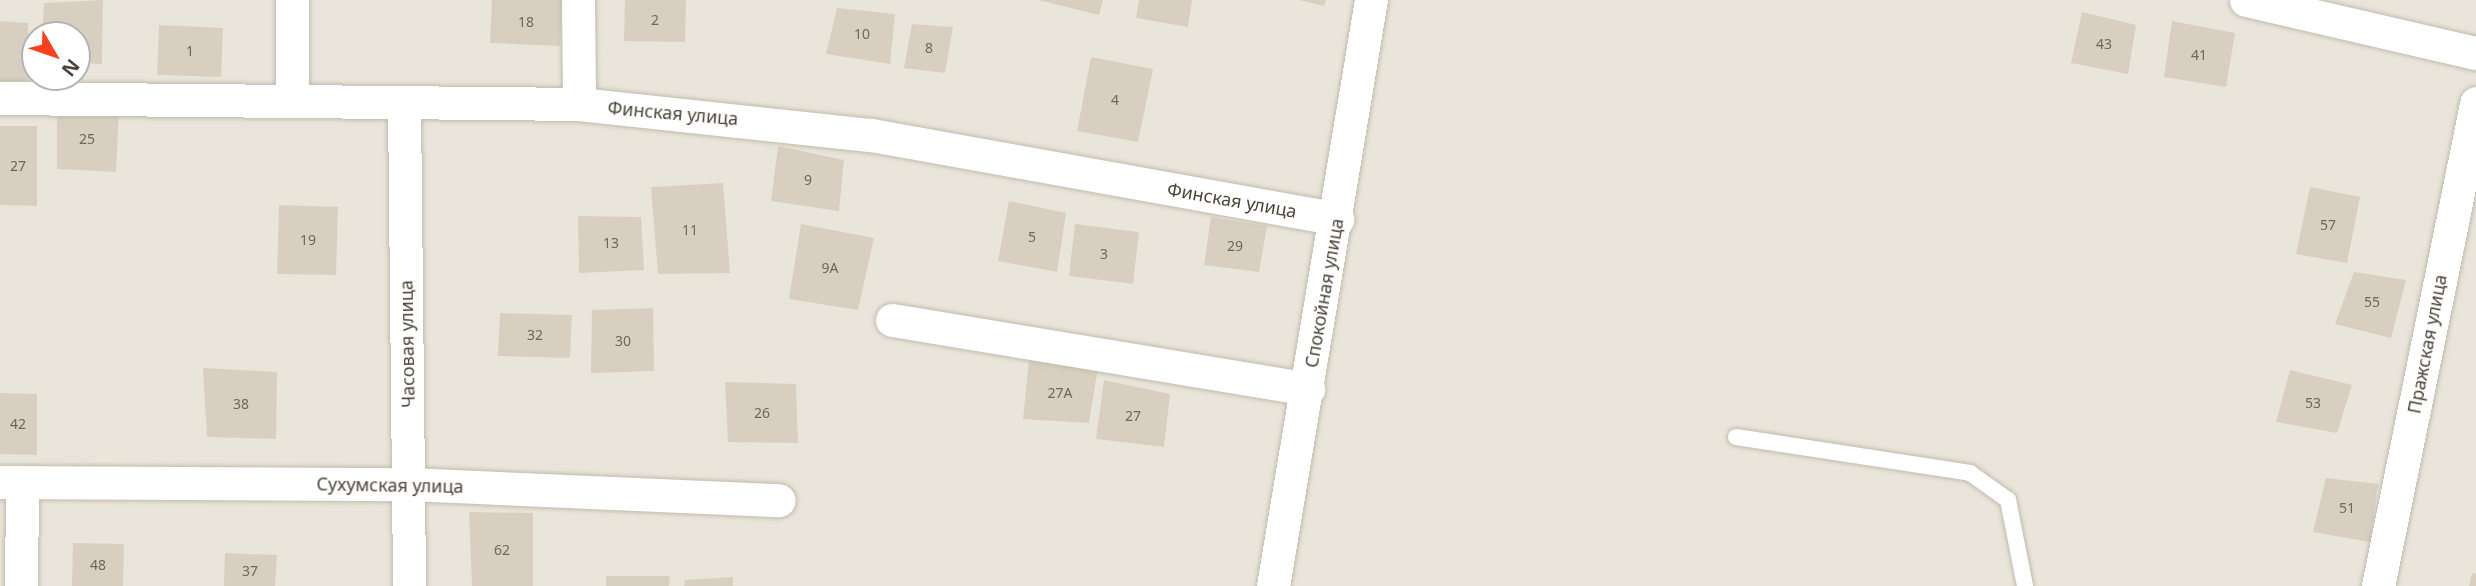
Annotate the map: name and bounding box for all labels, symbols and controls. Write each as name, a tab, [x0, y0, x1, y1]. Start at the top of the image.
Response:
house number: 2	[651, 12, 659, 28]
house number: 18	[518, 14, 534, 30]
north arrow	[21, 21, 91, 91]
house number: 10	[854, 26, 870, 42]
house number: 43	[2096, 36, 2112, 52]
house number: 8	[925, 40, 933, 56]
house number: 1	[186, 43, 194, 59]
house number: 41	[2191, 47, 2207, 63]
text: N	[56, 54, 86, 82]
house number: 4	[1111, 92, 1119, 108]
street label: Финская улица	[607, 97, 739, 129]
house number: 25	[79, 131, 95, 147]
house number: 27	[10, 158, 26, 174]
house number: 9	[804, 172, 812, 188]
street label: Финская улица	[1166, 178, 1298, 222]
street label: Спокойная улица	[1300, 217, 1348, 369]
house number: 57	[2320, 217, 2336, 233]
house number: 11	[682, 222, 698, 238]
house number: 5	[1028, 229, 1036, 245]
house number: 19	[300, 232, 316, 248]
house number: 13	[603, 235, 619, 251]
house number: 29	[1227, 238, 1243, 254]
house number: 3	[1100, 246, 1108, 262]
house number: 9А	[822, 260, 838, 276]
street label: Пражская улица	[2403, 273, 2451, 415]
street label: Часовая улица	[395, 280, 419, 408]
house number: 55	[2364, 294, 2380, 310]
house number: 32	[527, 327, 543, 343]
house number: 30	[615, 333, 631, 349]
house number: 27А	[1048, 385, 1072, 401]
house number: 53	[2305, 395, 2321, 411]
house number: 38	[233, 396, 249, 412]
house number: 26	[754, 405, 770, 421]
house number: 27	[1125, 408, 1141, 424]
house number: 42	[10, 416, 26, 432]
street label: Сухумская улица	[316, 473, 464, 497]
house number: 51	[2339, 500, 2355, 516]
house number: 62	[494, 542, 510, 558]
house number: 48	[90, 557, 106, 573]
house number: 37	[242, 563, 258, 579]

